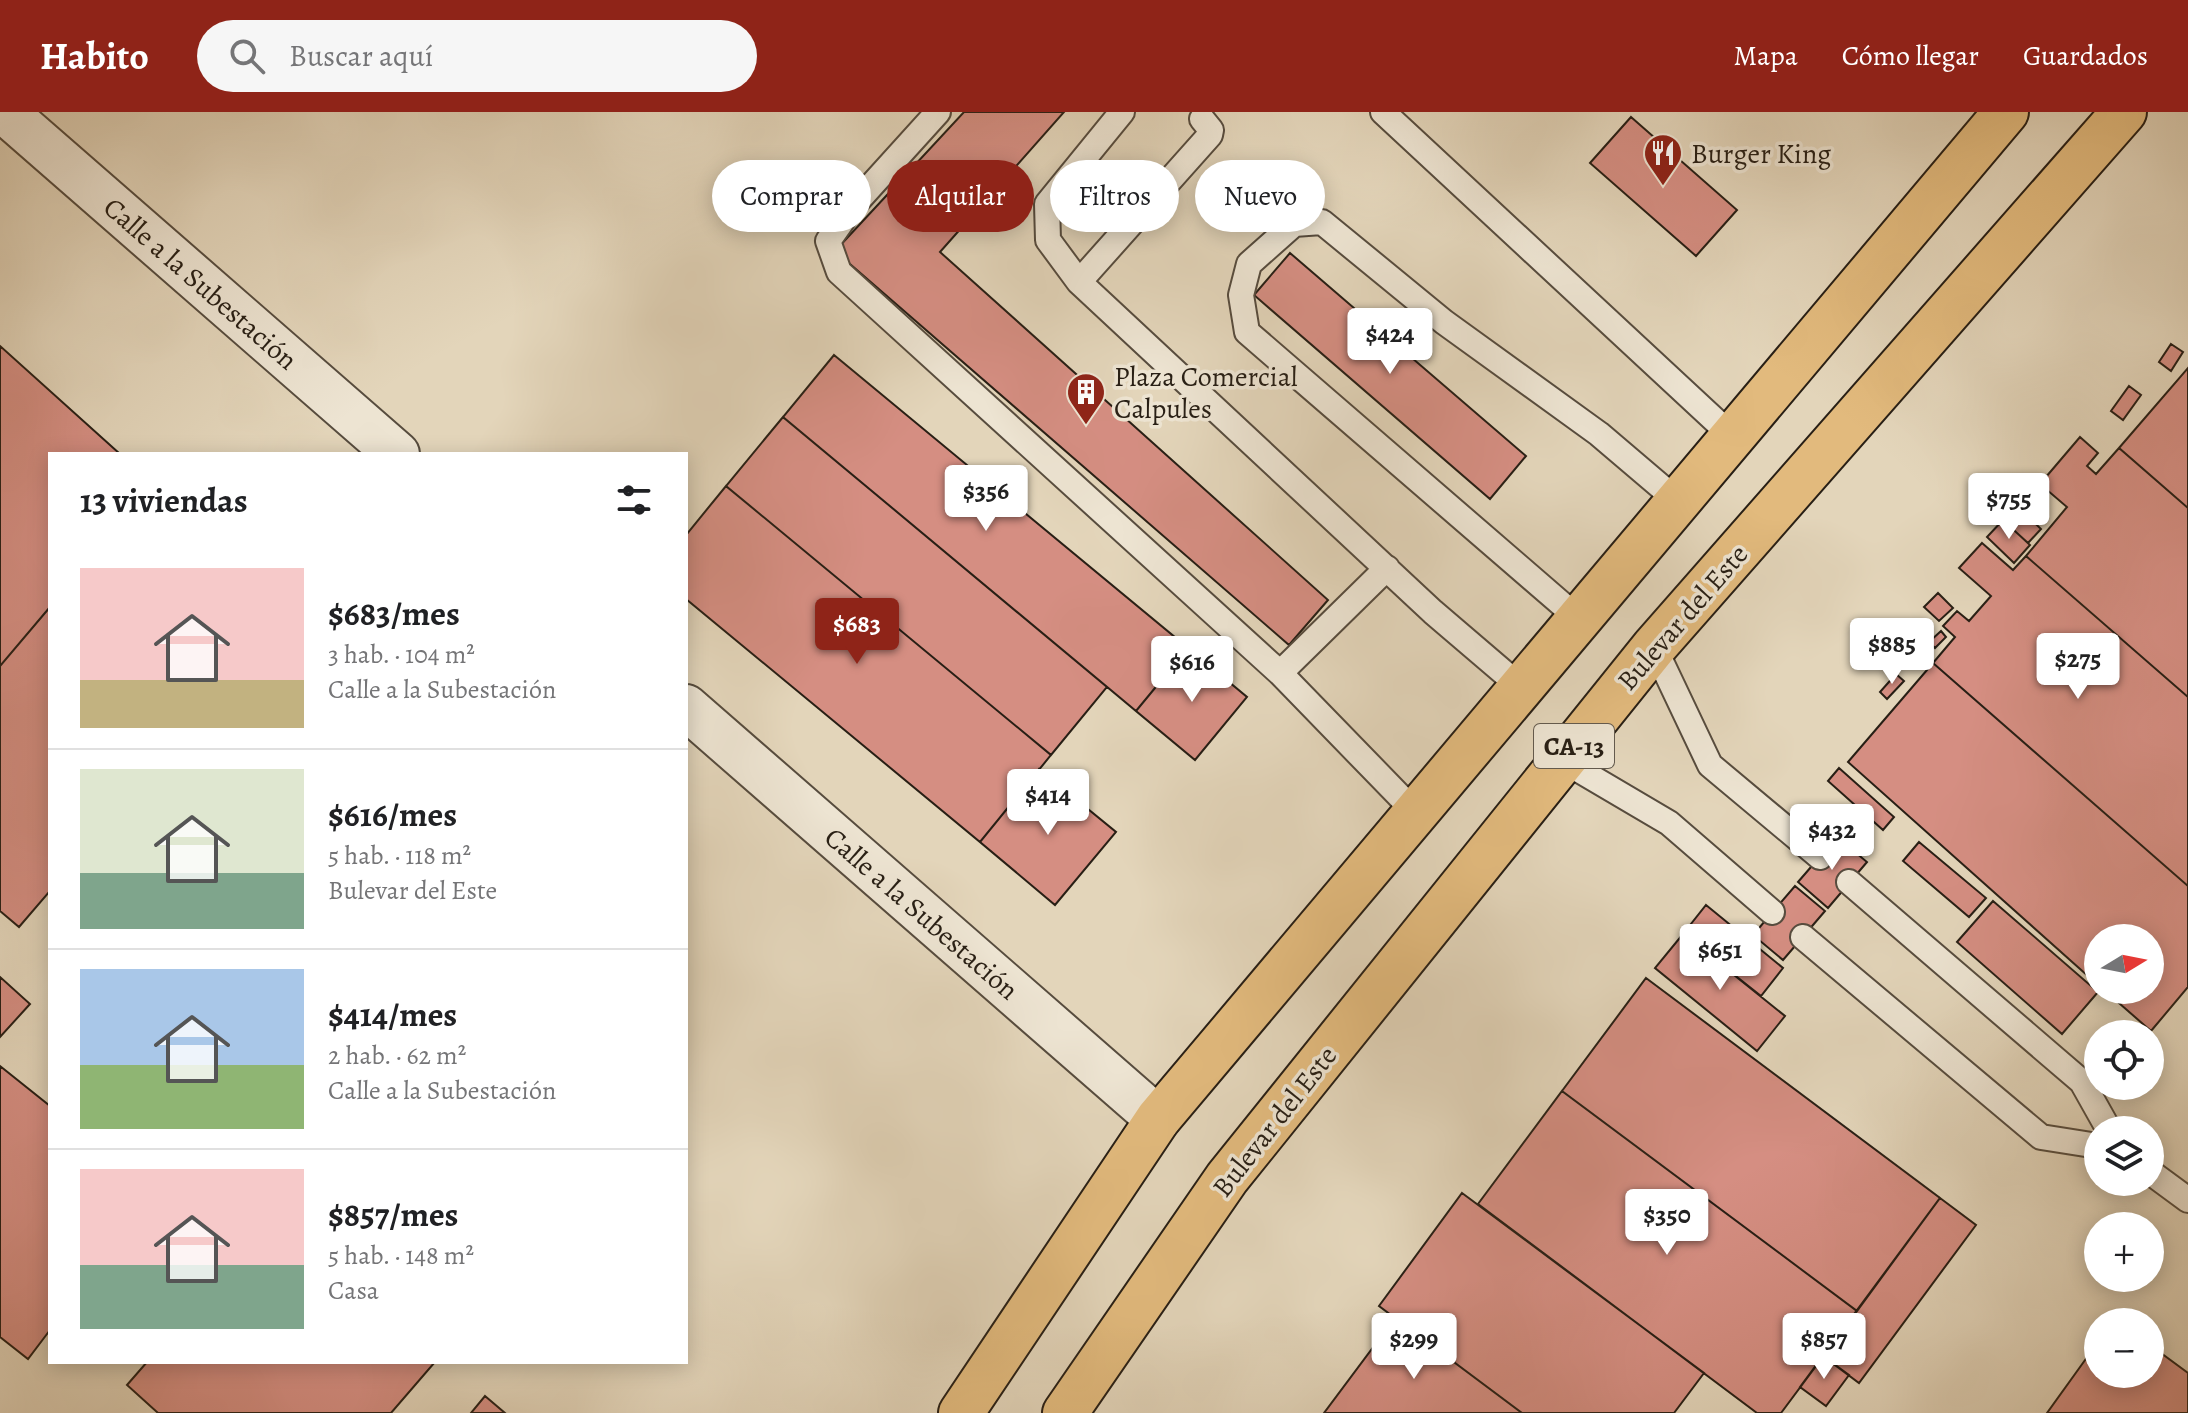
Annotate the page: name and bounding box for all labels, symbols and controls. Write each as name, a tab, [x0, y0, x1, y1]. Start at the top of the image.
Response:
search box	[197, 20, 757, 92]
text: Habito	[40, 30, 149, 82]
icon: search	[225, 34, 269, 78]
text: Buscar aquí	[289, 36, 433, 76]
text: Mapa	[1734, 37, 1798, 75]
text: Cómo llegar	[1842, 37, 1979, 75]
text: Guardados	[2023, 37, 2148, 75]
restaurant icon: Burger King	[1642, 132, 1684, 187]
place label: Burger King	[1691, 135, 1831, 173]
chip: Comprar	[712, 160, 871, 232]
chip: Alquilar	[887, 160, 1034, 232]
chip: Filtros	[1050, 160, 1179, 232]
chip: Nuevo	[1195, 160, 1325, 232]
street label: Calle a la Subestación	[95, 189, 306, 379]
pin: $424	[1343, 308, 1437, 376]
text: $424	[1365, 316, 1415, 351]
place label: Plaza Comercial Calpules	[1114, 358, 1298, 428]
building icon: Plaza Comercial Calpules	[1065, 371, 1107, 426]
pin: $356	[939, 465, 1033, 533]
text: $356	[963, 473, 1009, 508]
pin: $755	[1962, 473, 2056, 541]
text: 13 viviendas	[80, 477, 248, 524]
icon: filters	[612, 478, 656, 522]
text: $755	[1986, 481, 2032, 516]
street label: Bulevar del Este	[1609, 536, 1757, 699]
text: $683/mes	[328, 590, 460, 637]
pin: $683	[810, 598, 904, 666]
icon: home	[144, 600, 240, 696]
text: $683	[833, 606, 881, 641]
pin: $885	[1845, 618, 1939, 686]
text: $885	[1868, 626, 1916, 661]
pin: $275	[2031, 633, 2125, 701]
pin: $616	[1145, 636, 1239, 704]
text: 3 hab. · 104 m²	[328, 637, 475, 672]
text: $275	[2055, 641, 2101, 676]
text: $616	[1169, 644, 1215, 679]
text: Calle a la Subestación	[328, 672, 556, 707]
road number: CA-13	[1534, 724, 1614, 768]
pin: $414	[1001, 769, 1095, 837]
text: $414	[1025, 777, 1071, 812]
text: $616/mes	[328, 791, 457, 838]
icon: home	[144, 801, 240, 897]
pin: $432	[1785, 804, 1879, 872]
text: $432	[1808, 812, 1856, 847]
street label: Calle a la Subestación	[816, 819, 1027, 1009]
text: 5 hab. · 118 m²	[328, 838, 471, 873]
text: Bulevar del Este	[328, 873, 497, 908]
pin: $651	[1673, 924, 1767, 992]
north arrow	[2084, 924, 2164, 1004]
map controls	[2084, 924, 2164, 1388]
text: $651	[1698, 932, 1742, 967]
text: $414/mes	[328, 991, 457, 1038]
icon: home	[144, 1001, 240, 1097]
button: locate	[2084, 1020, 2164, 1100]
text: 2 hab. · 62 m²	[328, 1038, 466, 1073]
street label: Bulevar del Este	[1204, 1038, 1346, 1205]
text: Calle a la Subestación	[328, 1073, 556, 1108]
button: layers	[2084, 1116, 2164, 1196]
pin: $350	[1620, 1189, 1714, 1257]
text: $857/mes	[328, 1191, 458, 1238]
text: $350	[1643, 1197, 1691, 1232]
icon: home	[144, 1201, 240, 1297]
button: +	[2084, 1212, 2164, 1292]
text: 5 hab. · 148 m²	[328, 1238, 474, 1273]
text: Casa	[328, 1273, 379, 1308]
button: −	[2084, 1308, 2164, 1388]
pin: $299	[1367, 1313, 1461, 1381]
pin: $857	[1777, 1313, 1871, 1381]
text: $299	[1390, 1321, 1438, 1356]
text: $857	[1801, 1321, 1847, 1356]

